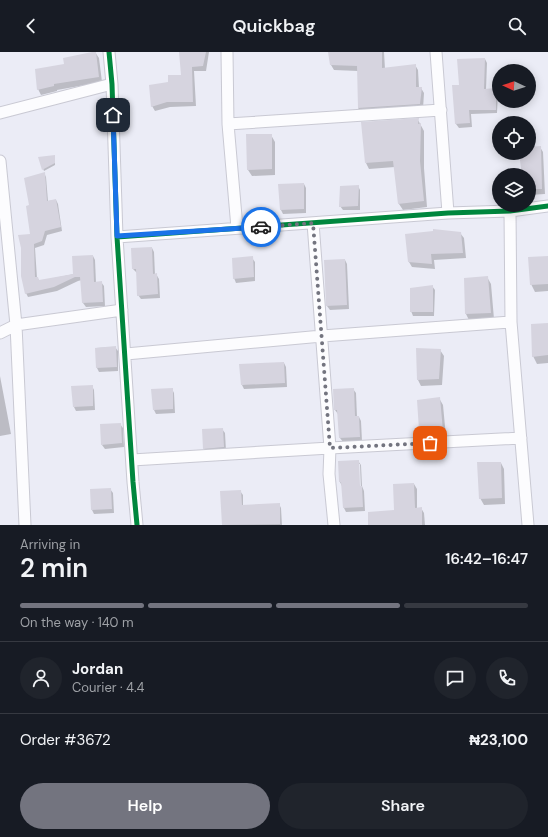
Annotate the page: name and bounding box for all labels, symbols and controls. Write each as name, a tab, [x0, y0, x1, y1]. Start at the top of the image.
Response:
text: Quickbag	[233, 14, 315, 38]
icon: back	[20, 15, 42, 37]
icon: search	[506, 15, 528, 37]
north arrow	[492, 64, 536, 108]
map controls	[492, 64, 536, 212]
pin	[96, 98, 130, 132]
icon: home	[102, 104, 124, 126]
button: locate	[492, 116, 536, 160]
button: layers	[492, 168, 536, 212]
courier	[241, 207, 281, 247]
icon: car	[250, 216, 272, 238]
pin	[413, 426, 447, 460]
icon: bag	[419, 432, 441, 454]
text: Arriving in	[20, 536, 80, 553]
text: 16:42–16:47	[445, 549, 528, 569]
text: 2 min	[20, 551, 88, 585]
text: On the way · 140 m	[20, 614, 134, 631]
button: person	[20, 657, 62, 699]
button: chat	[434, 657, 476, 699]
button: phone	[486, 657, 528, 699]
text: Jordan	[72, 659, 123, 679]
text: Courier · 4.4	[72, 679, 144, 696]
text: Order #3672	[20, 730, 111, 750]
text: ₦23,100	[469, 730, 528, 750]
button: Help	[20, 783, 270, 829]
button: Share	[278, 783, 528, 829]

